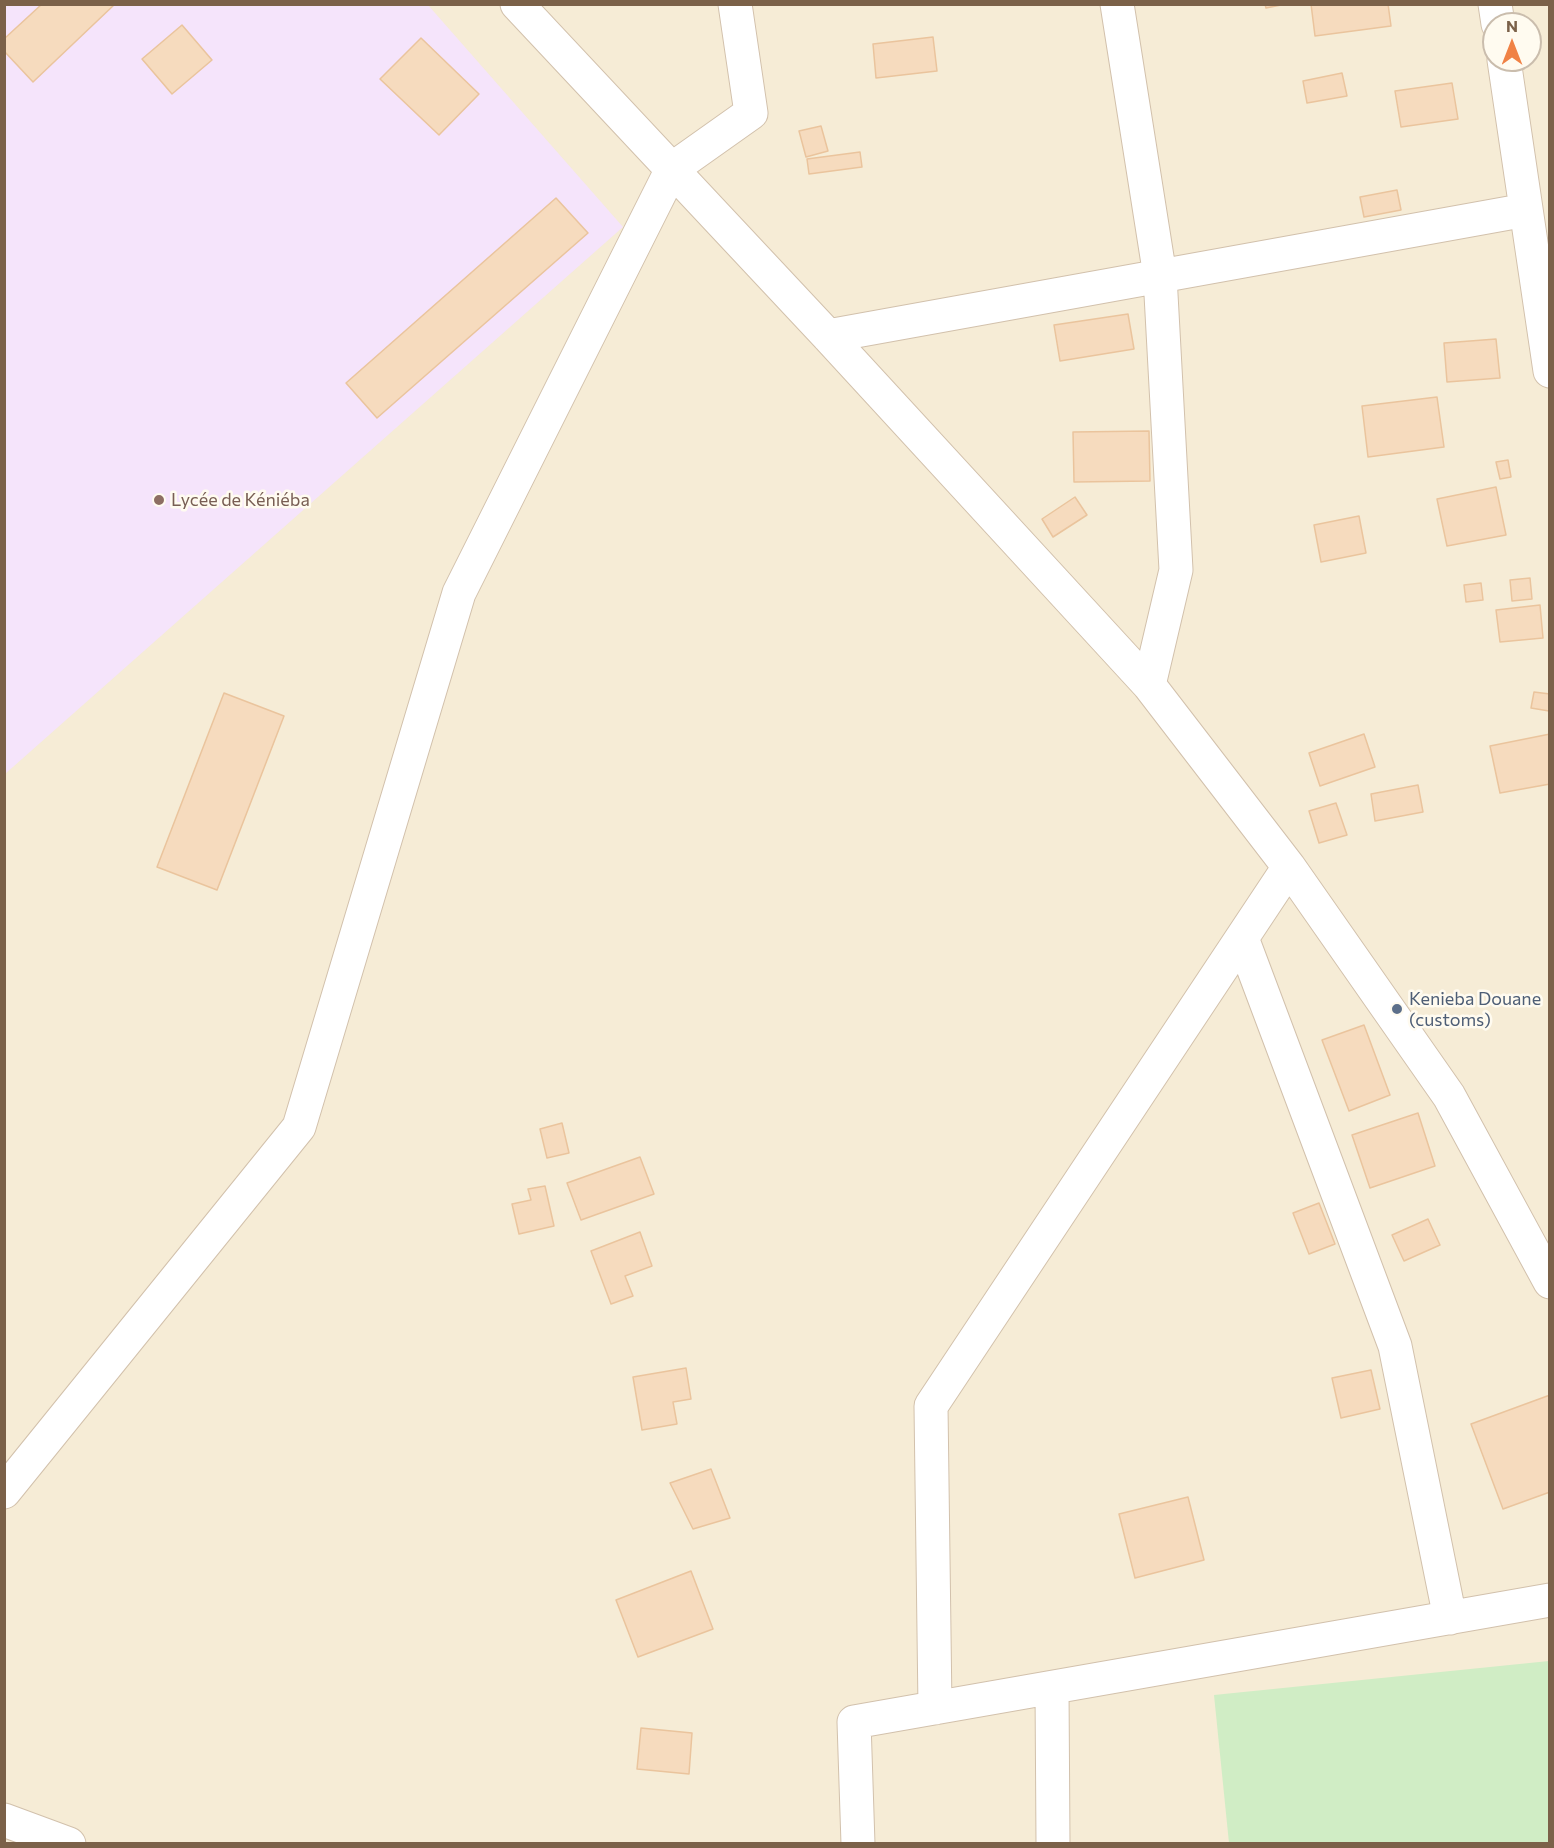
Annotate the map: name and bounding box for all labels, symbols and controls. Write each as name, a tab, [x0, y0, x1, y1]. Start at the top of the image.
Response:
north arrow	[1482, 12, 1542, 72]
text: N	[1506, 16, 1518, 35]
place label: Lycée de Kéniéba	[171, 489, 310, 511]
marker: Lycée de Kéniéba	[152, 493, 166, 507]
place label: Kenieba Douane (customs)	[1409, 988, 1541, 1030]
marker: Kenieba Douane (customs)	[1390, 1002, 1404, 1016]

